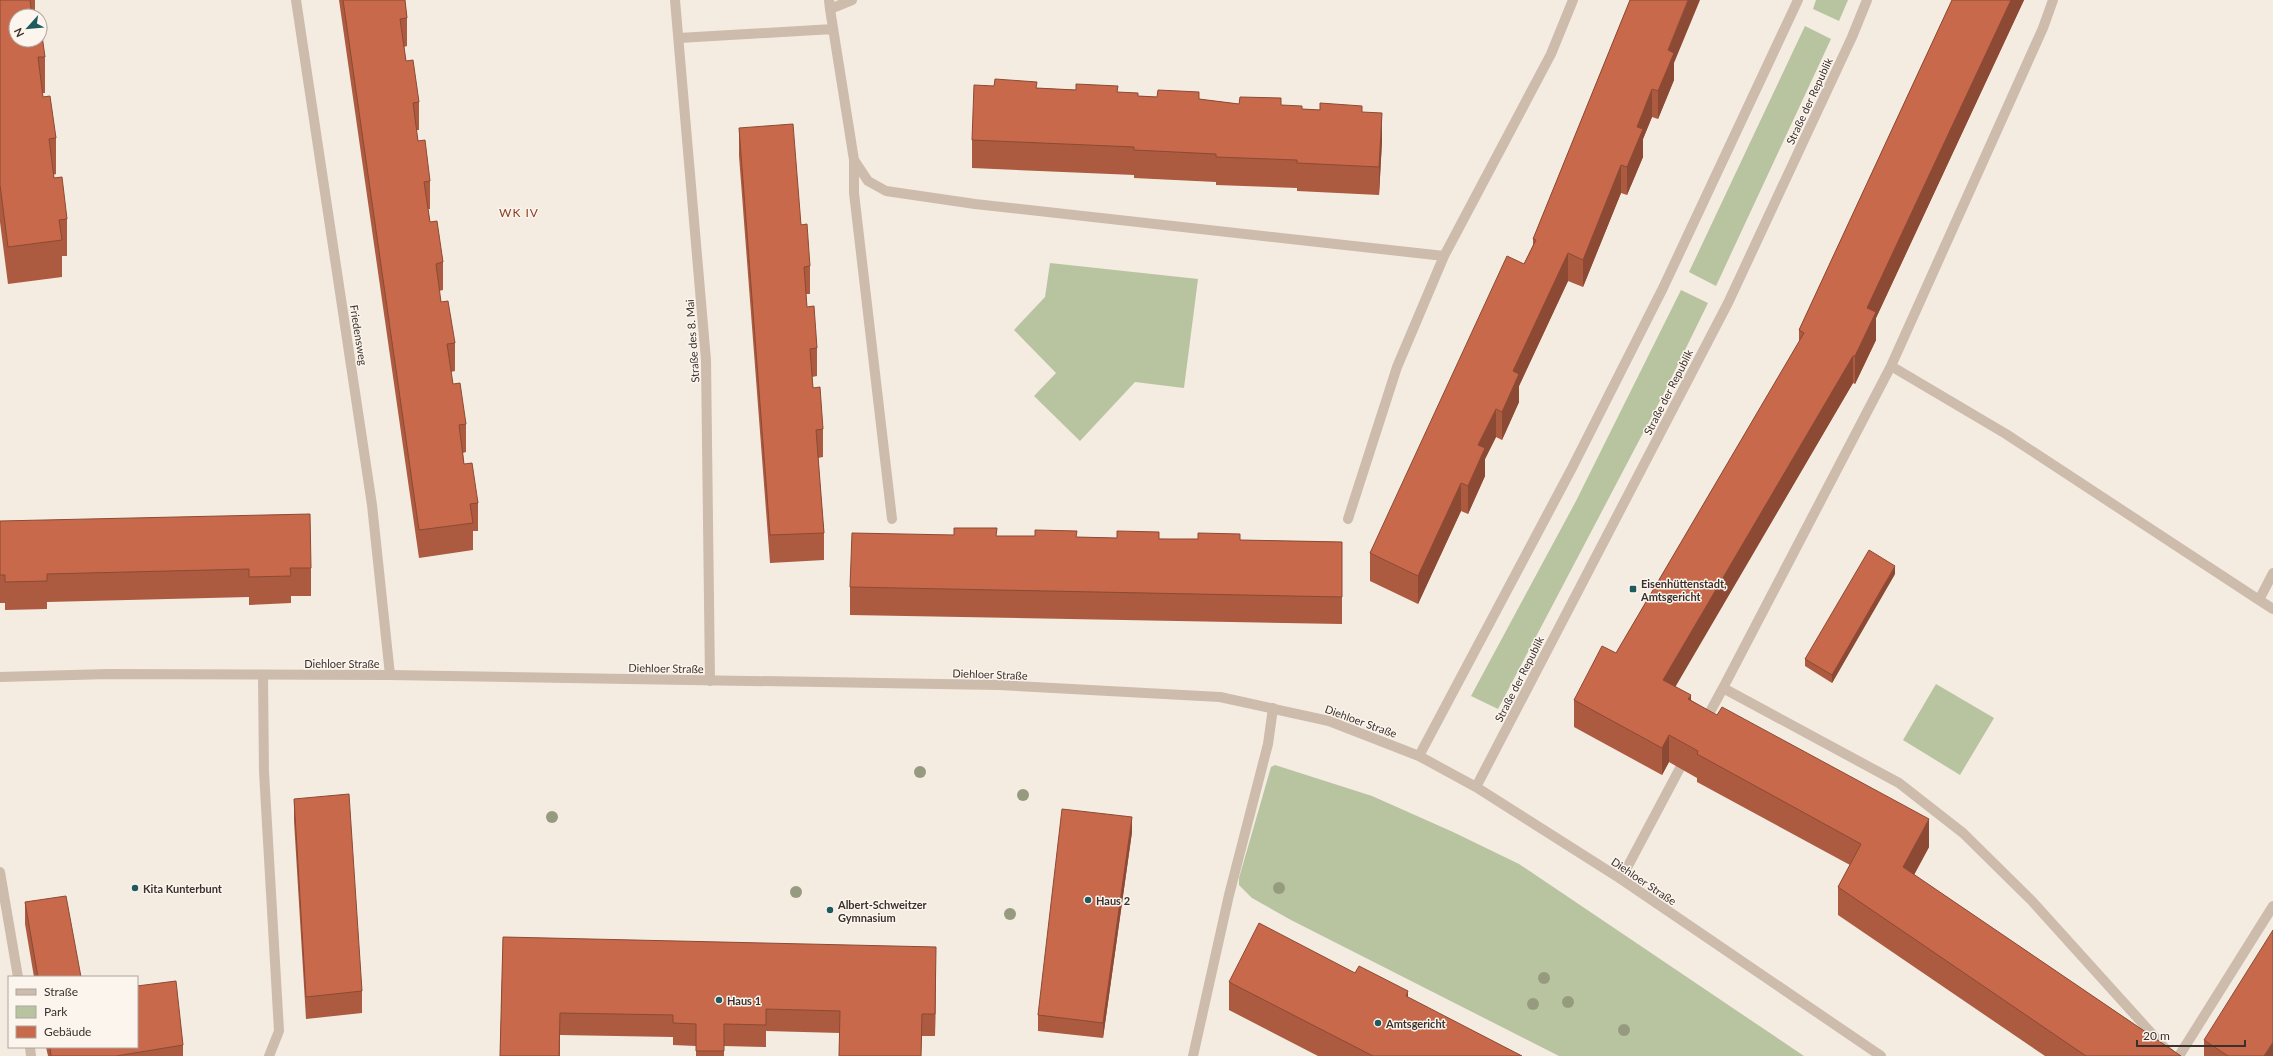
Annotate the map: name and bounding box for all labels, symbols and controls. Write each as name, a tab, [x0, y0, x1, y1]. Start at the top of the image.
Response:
north arrow	[8, 8, 48, 48]
text: N	[11, 26, 26, 39]
street label: Straße der Republik	[1783, 55, 1835, 146]
district label: WK IV	[499, 205, 539, 220]
street label: Straße des 8. Mai	[683, 299, 701, 383]
street label: Friedensweg	[348, 304, 370, 366]
street label: Straße der Republik	[1641, 347, 1695, 437]
place label: Eisenhüttenstadt, Amtsgericht	[1640, 577, 1727, 603]
marker: Eisenhüttenstadt, Amtsgericht	[1628, 584, 1638, 594]
street label: Straße der Republik	[1492, 634, 1546, 724]
street label: Diehloer Straße	[304, 657, 380, 670]
street label: Diehloer Straße	[628, 661, 704, 675]
street label: Diehloer Straße	[952, 666, 1028, 682]
street label: Diehloer Straße	[1323, 702, 1399, 740]
street label: Diehloer Straße	[1609, 855, 1679, 908]
place label: Kita Kunterbunt	[143, 882, 223, 895]
marker: Kita Kunterbunt	[130, 883, 140, 893]
place label: Haus 2	[1096, 894, 1130, 907]
marker: Haus 2	[1083, 895, 1093, 905]
place label: Albert-Schweitzer Gymnasium	[837, 898, 928, 924]
marker: Albert-Schweitzer Gymnasium	[825, 905, 835, 915]
legend	[8, 976, 138, 1048]
text: Straße	[44, 984, 78, 999]
place label: Haus 1	[727, 994, 761, 1007]
marker: Haus 1	[714, 995, 724, 1005]
text: Park	[44, 1004, 68, 1019]
place label: Amtsgericht	[1385, 1017, 1447, 1030]
marker: Amtsgericht	[1373, 1018, 1383, 1028]
scale bar	[2137, 1022, 2245, 1048]
text: Gebäude	[44, 1024, 91, 1039]
text: 20 m	[2143, 1028, 2170, 1043]

